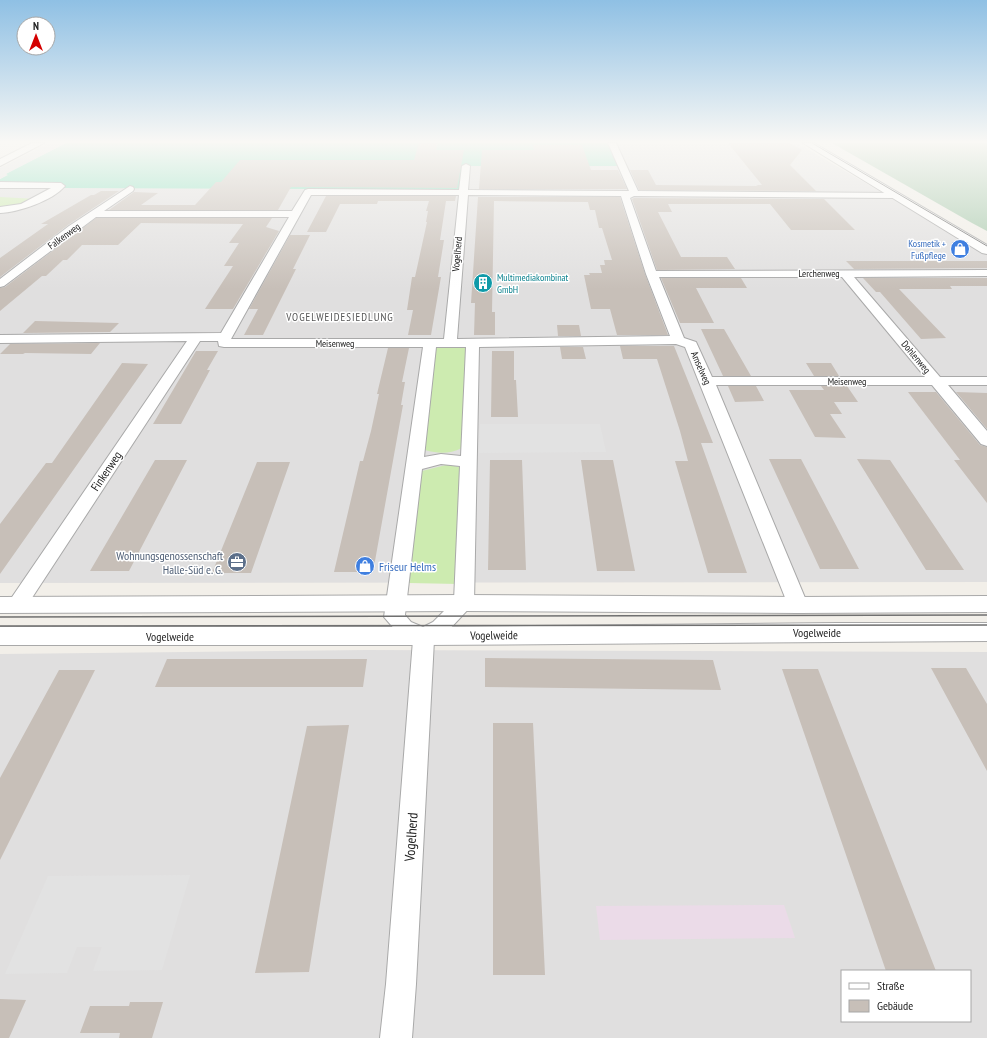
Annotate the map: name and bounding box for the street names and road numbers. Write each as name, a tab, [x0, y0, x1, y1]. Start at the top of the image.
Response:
street label: Falkenweg	[45, 220, 83, 252]
street label: Vogelherd	[449, 236, 465, 273]
street label: Lerchenweg	[798, 267, 840, 280]
street label: Meisenweg	[316, 337, 354, 350]
street label: Dohlenweg	[898, 338, 934, 376]
street label: Amselweg	[688, 349, 714, 387]
street label: Meisenweg	[828, 375, 866, 388]
street label: Finkenweg	[87, 448, 125, 494]
street label: Vogelweide	[792, 625, 841, 640]
street label: Vogelweide	[469, 627, 518, 643]
street label: Vogelweide	[145, 629, 194, 644]
street label: Vogelherd	[400, 812, 422, 863]

